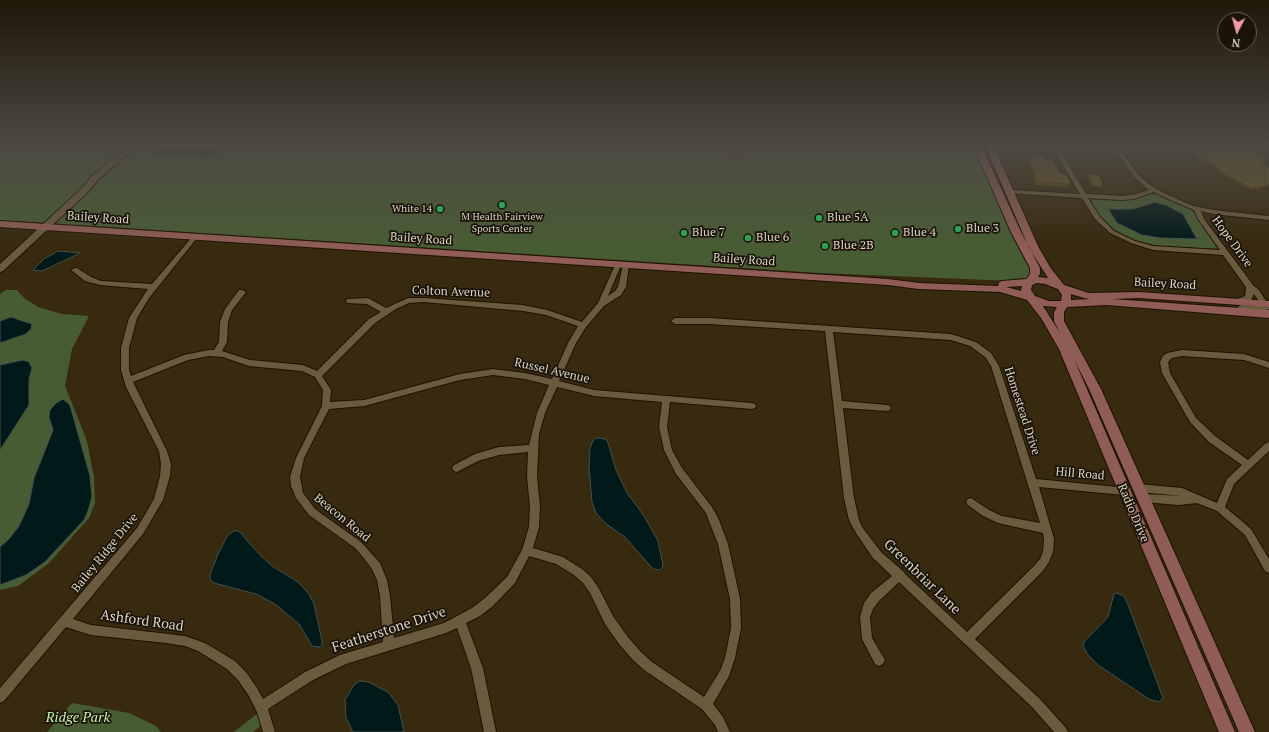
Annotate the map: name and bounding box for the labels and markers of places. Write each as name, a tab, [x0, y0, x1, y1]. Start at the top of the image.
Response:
marker: M Health Fairview Sports Center	[497, 200, 507, 210]
place label: White 14	[392, 203, 432, 215]
marker: White 14	[435, 204, 445, 214]
place label: M Health Fairview Sports Center	[461, 211, 543, 234]
place label: Blue 5A	[827, 211, 868, 225]
marker: Blue 5A	[814, 213, 824, 223]
place label: Blue 3	[966, 222, 999, 236]
marker: Blue 3	[953, 224, 963, 234]
place label: Blue 7	[692, 226, 725, 240]
place label: Blue 4	[903, 226, 936, 240]
marker: Blue 7	[679, 228, 689, 238]
marker: Blue 4	[890, 228, 900, 238]
place label: Blue 6	[756, 231, 789, 245]
marker: Blue 6	[743, 233, 753, 243]
place label: Blue 2B	[833, 239, 874, 253]
marker: Blue 2B	[820, 241, 830, 251]

